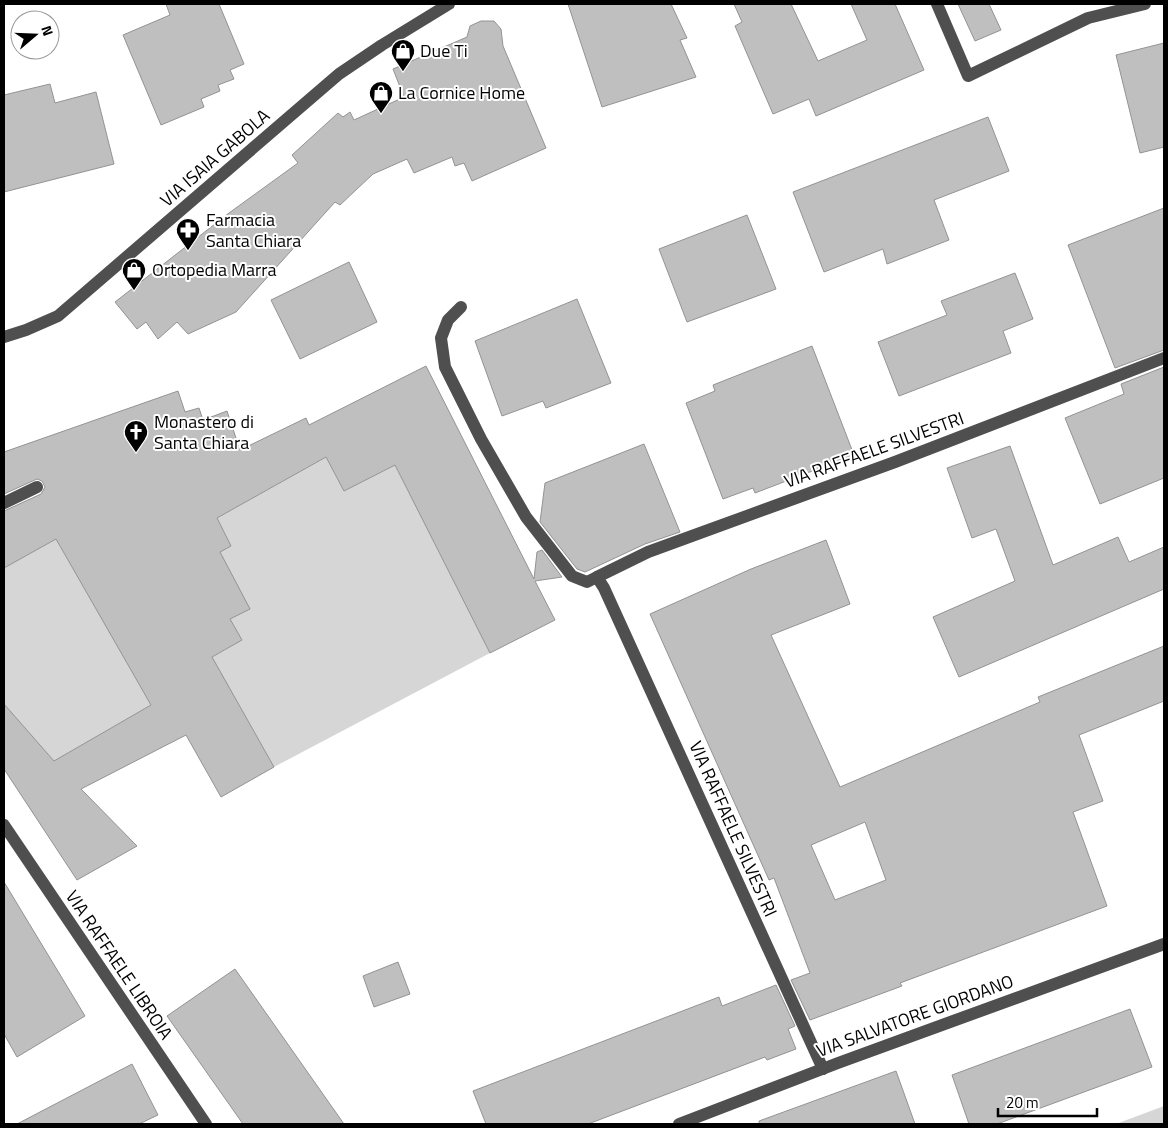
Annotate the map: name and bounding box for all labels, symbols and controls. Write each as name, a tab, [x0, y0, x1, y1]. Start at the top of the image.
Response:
north arrow	[10, 10, 60, 60]
text: N	[36, 23, 59, 39]
place label: Due Ti	[420, 37, 468, 64]
shop icon: Due Ti	[390, 38, 416, 72]
place label: La Cornice Home	[398, 79, 525, 106]
shop icon: La Cornice Home	[368, 80, 394, 114]
street label: VIA ISAIA GABOLA	[154, 102, 276, 213]
place label: Farmacia Santa Chiara	[206, 206, 301, 254]
pharmacy icon: Farmacia Santa Chiara	[175, 217, 201, 251]
place label: Ortopedia Marra	[152, 256, 277, 283]
shop icon: Ortopedia Marra	[121, 257, 147, 291]
street label: VIA RAFFAELE SILVESTRI	[780, 404, 968, 495]
place label: Monastero di Santa Chiara	[154, 408, 254, 456]
church icon: Monastero di Santa Chiara	[123, 419, 149, 453]
street label: VIA RAFFAELE SILVESTRI	[683, 737, 784, 921]
street label: VIA RAFFAELE LIBROIA	[59, 885, 180, 1045]
street label: VIA SALVATORE GIORDANO	[813, 967, 1017, 1064]
scale bar	[998, 1086, 1097, 1118]
text: 20 m	[1006, 1091, 1039, 1114]

